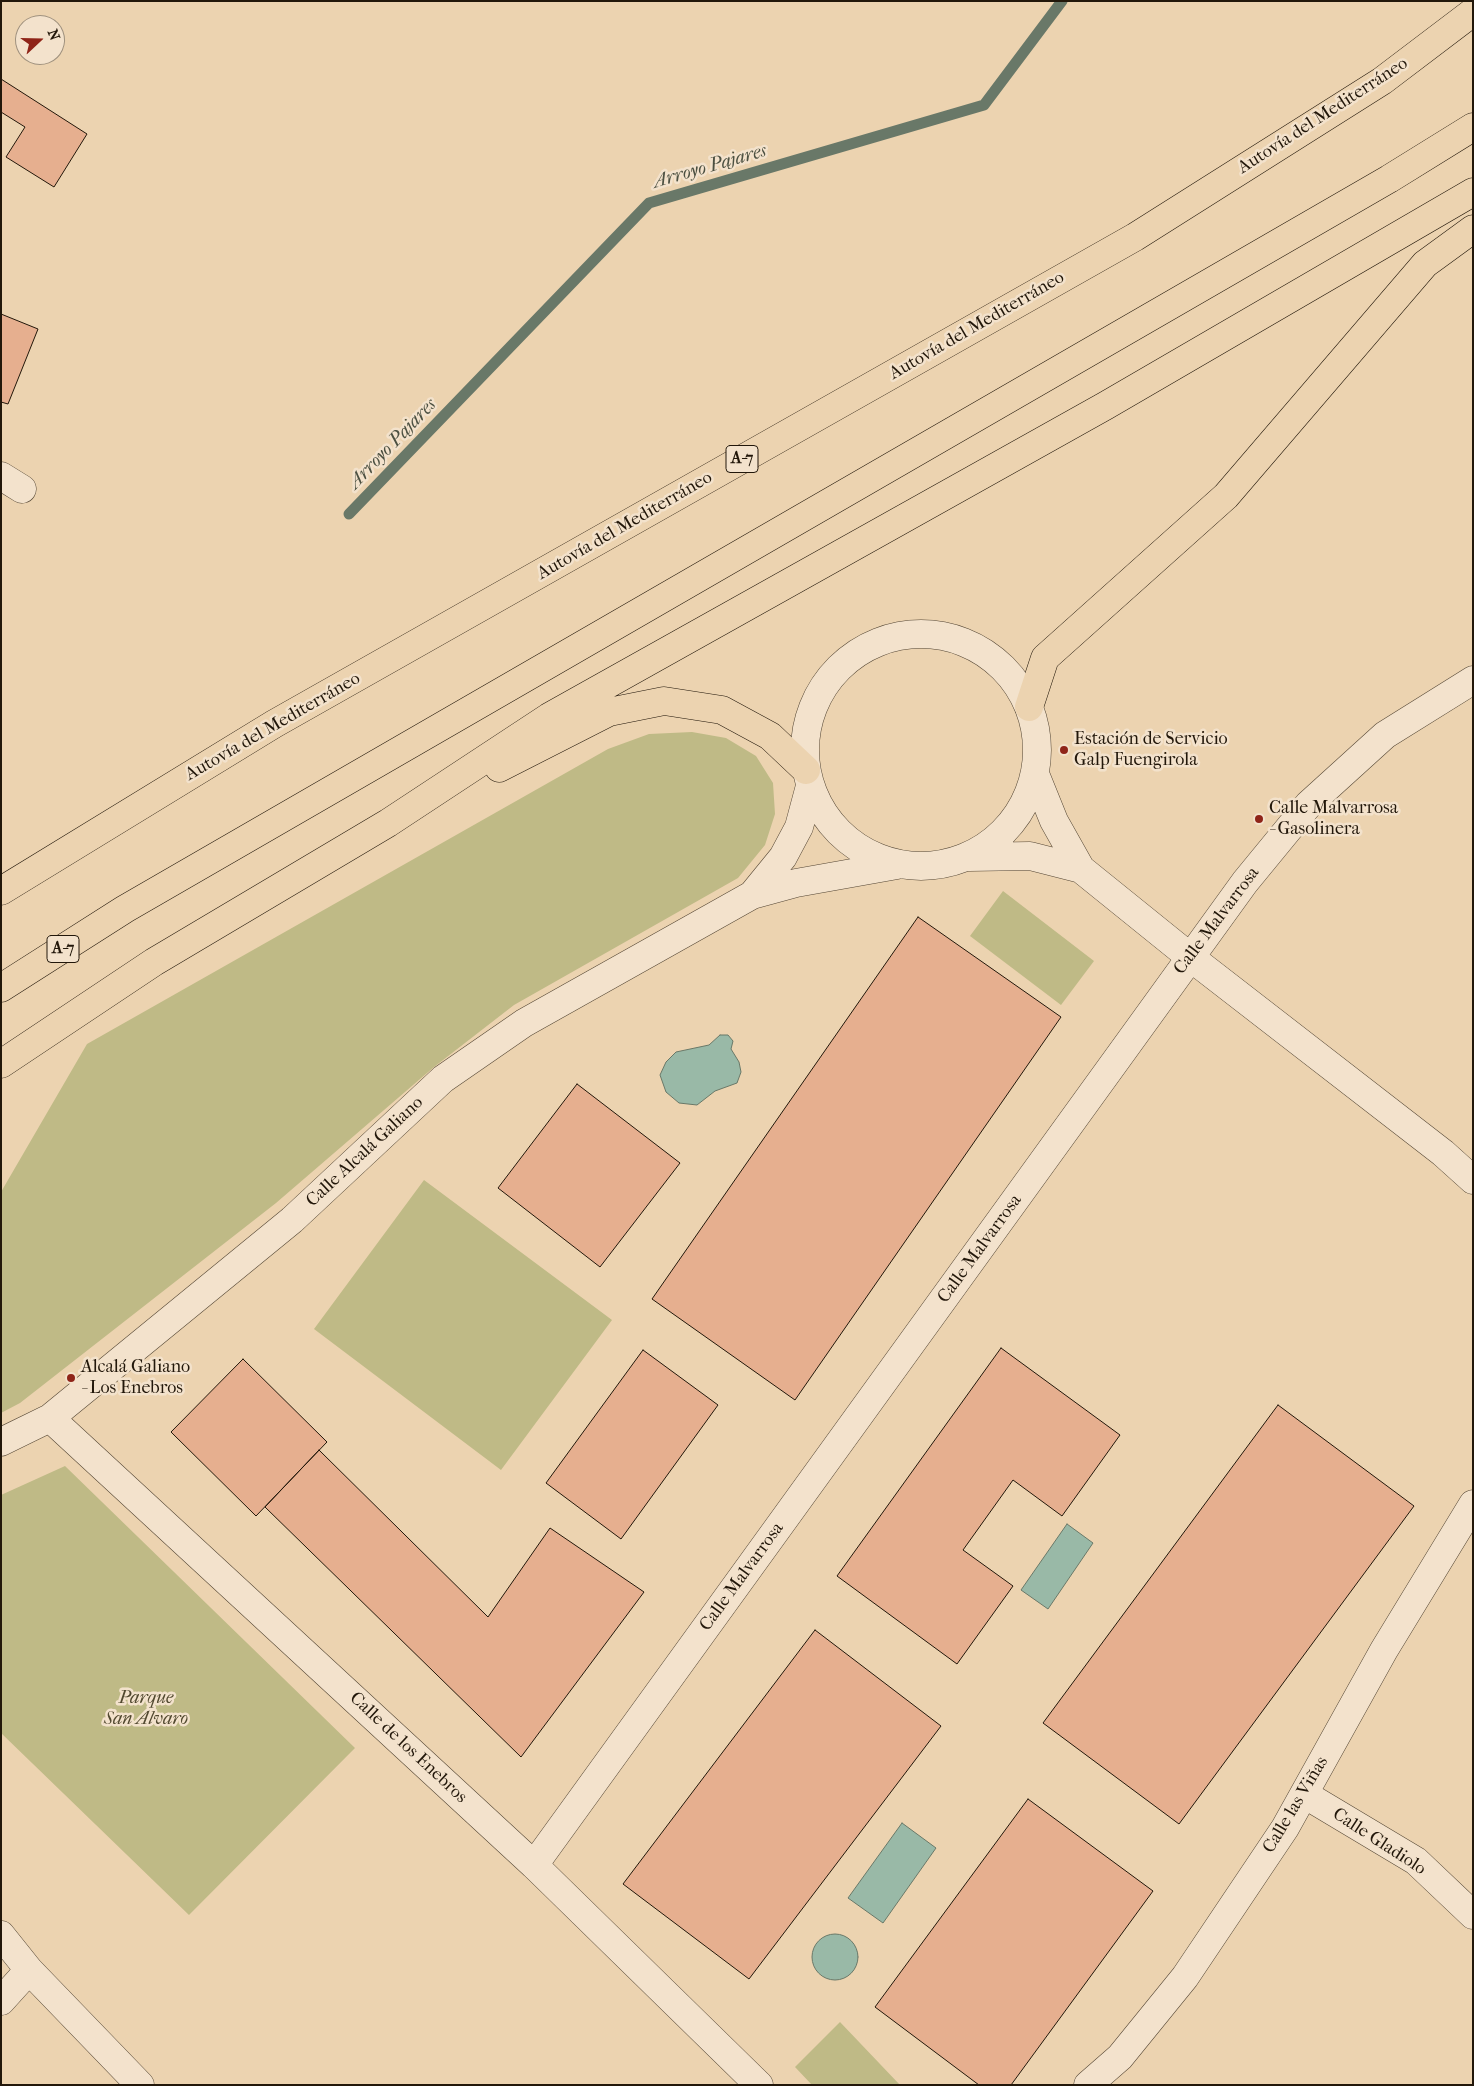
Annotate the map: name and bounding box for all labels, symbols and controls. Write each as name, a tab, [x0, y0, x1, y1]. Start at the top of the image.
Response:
north arrow	[15, 15, 65, 65]
text: N	[44, 27, 63, 43]
street label: Autovía del Mediterráneo	[1234, 53, 1412, 179]
water label: Arroyo Pajares	[651, 140, 769, 194]
street label: Autovía del Mediterráneo	[886, 267, 1068, 385]
water label: Arroyo Pajares	[344, 394, 442, 494]
road number: A-7	[726, 446, 758, 472]
street label: Autovía del Mediterráneo	[534, 467, 716, 585]
street label: Autovía del Mediterráneo	[182, 668, 364, 786]
place label: Estación de Servicio Galp Fuengirola	[1074, 729, 1228, 772]
marker: Estación de Servicio Galp Fuengirola	[1058, 744, 1070, 756]
place label: Calle Malvarrosa - Gasolinera	[1269, 798, 1398, 841]
marker: Calle Malvarrosa - Gasolinera	[1253, 813, 1265, 825]
street label: Calle Malvarrosa	[1170, 863, 1264, 979]
road number: A-7	[47, 936, 79, 962]
street label: Calle Alcalá Galiano	[302, 1092, 428, 1212]
street label: Calle Malvarrosa	[933, 1190, 1027, 1308]
place label: Alcalá Galiano - Los Enebros	[81, 1357, 190, 1400]
marker: Alcalá Galiano - Los Enebros	[65, 1372, 77, 1384]
street label: Calle Malvarrosa	[695, 1518, 789, 1636]
park label: Parque San Alvaro	[104, 1688, 188, 1730]
street label: Calle de los Enebros	[345, 1688, 471, 1808]
street label: Calle las Viñas	[1259, 1753, 1333, 1857]
street label: Calle Gladiolo	[1328, 1804, 1430, 1880]

